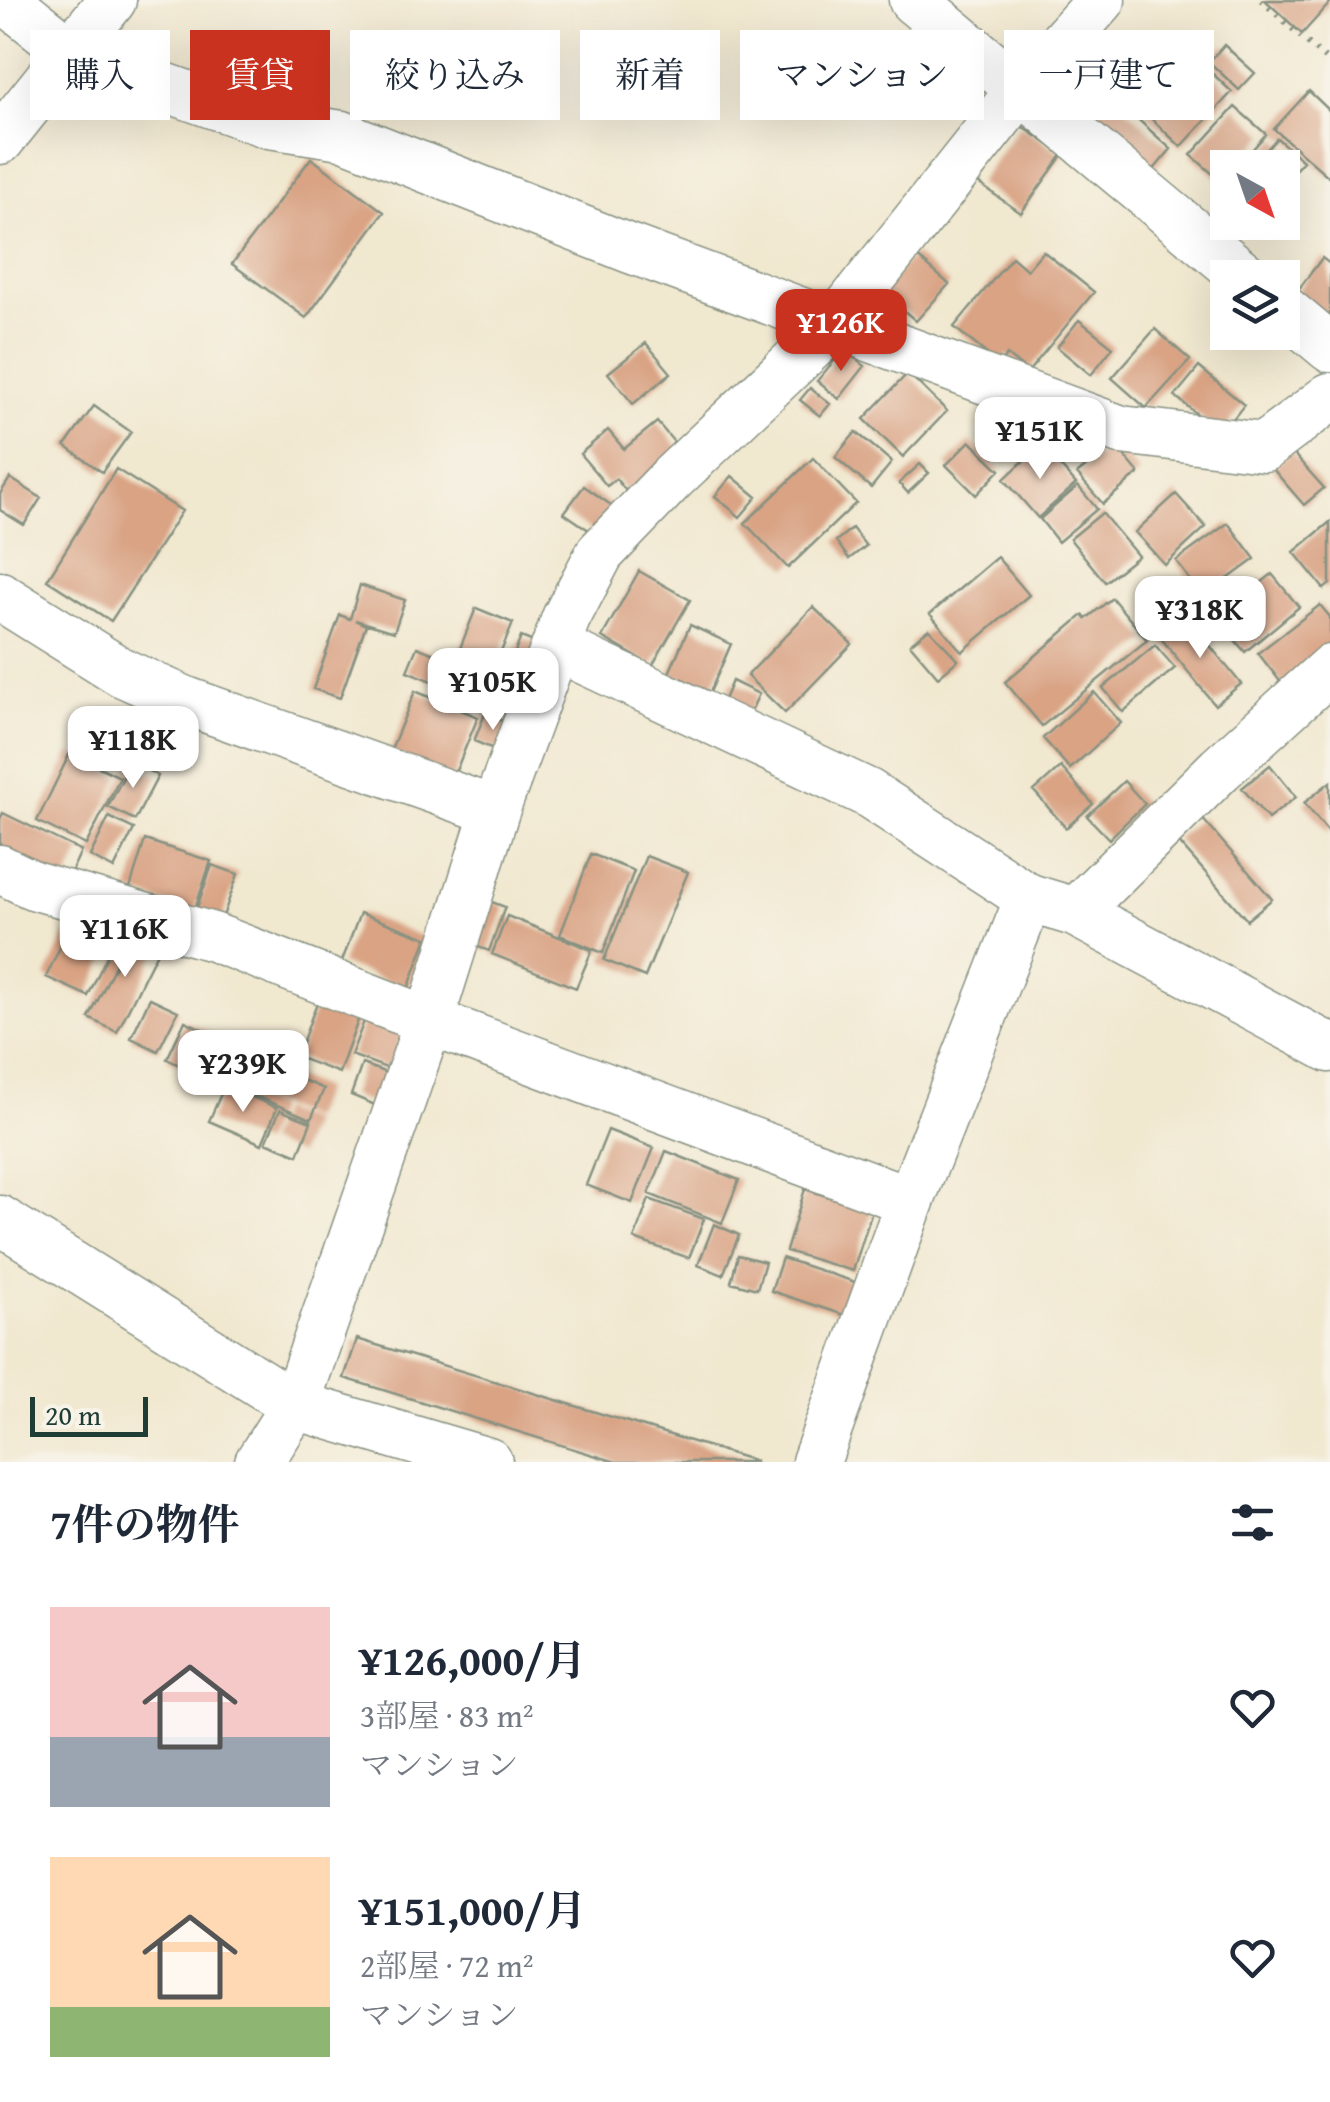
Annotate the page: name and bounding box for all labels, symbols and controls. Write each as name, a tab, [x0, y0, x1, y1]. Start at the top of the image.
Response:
chip: 購入	[30, 30, 170, 120]
chip: 賃貸	[190, 30, 330, 120]
chip: 絞り込み	[350, 30, 560, 120]
chip: 新着	[580, 30, 720, 120]
chip: マンション	[740, 30, 984, 120]
chip: 一戸建て	[1004, 30, 1214, 120]
north arrow	[1210, 150, 1300, 240]
map controls	[1210, 150, 1300, 350]
button: layers	[1210, 260, 1300, 350]
pin: ¥126K	[771, 289, 911, 374]
text: ¥126K	[798, 298, 884, 345]
pin: ¥151K	[970, 397, 1110, 482]
text: ¥151K	[997, 406, 1083, 453]
pin: ¥318K	[1130, 576, 1270, 661]
text: ¥318K	[1157, 585, 1243, 632]
pin: ¥105K	[423, 648, 563, 733]
text: ¥105K	[450, 657, 536, 704]
pin: ¥118K	[63, 706, 203, 791]
text: ¥118K	[90, 715, 176, 762]
pin: ¥116K	[55, 895, 195, 980]
text: ¥116K	[82, 904, 168, 951]
pin: ¥239K	[173, 1030, 313, 1115]
text: ¥239K	[200, 1039, 286, 1086]
scale bar	[30, 1392, 148, 1436]
text: 20 m	[45, 1394, 101, 1435]
text: 7件の物件	[50, 1493, 240, 1554]
icon: filters	[1225, 1495, 1280, 1550]
text: ¥126,000/月	[360, 1629, 586, 1690]
icon: home	[130, 1647, 250, 1767]
icon: heart	[1225, 1680, 1280, 1735]
text: 3部屋 · 83 m²	[360, 1692, 534, 1739]
text: マンション	[360, 1741, 519, 1788]
text: ¥151,000/月	[360, 1879, 586, 1940]
icon: home	[130, 1897, 250, 2017]
icon: heart	[1225, 1930, 1280, 1985]
text: 2部屋 · 72 m²	[360, 1942, 534, 1989]
text: マンション	[360, 1991, 519, 2038]

